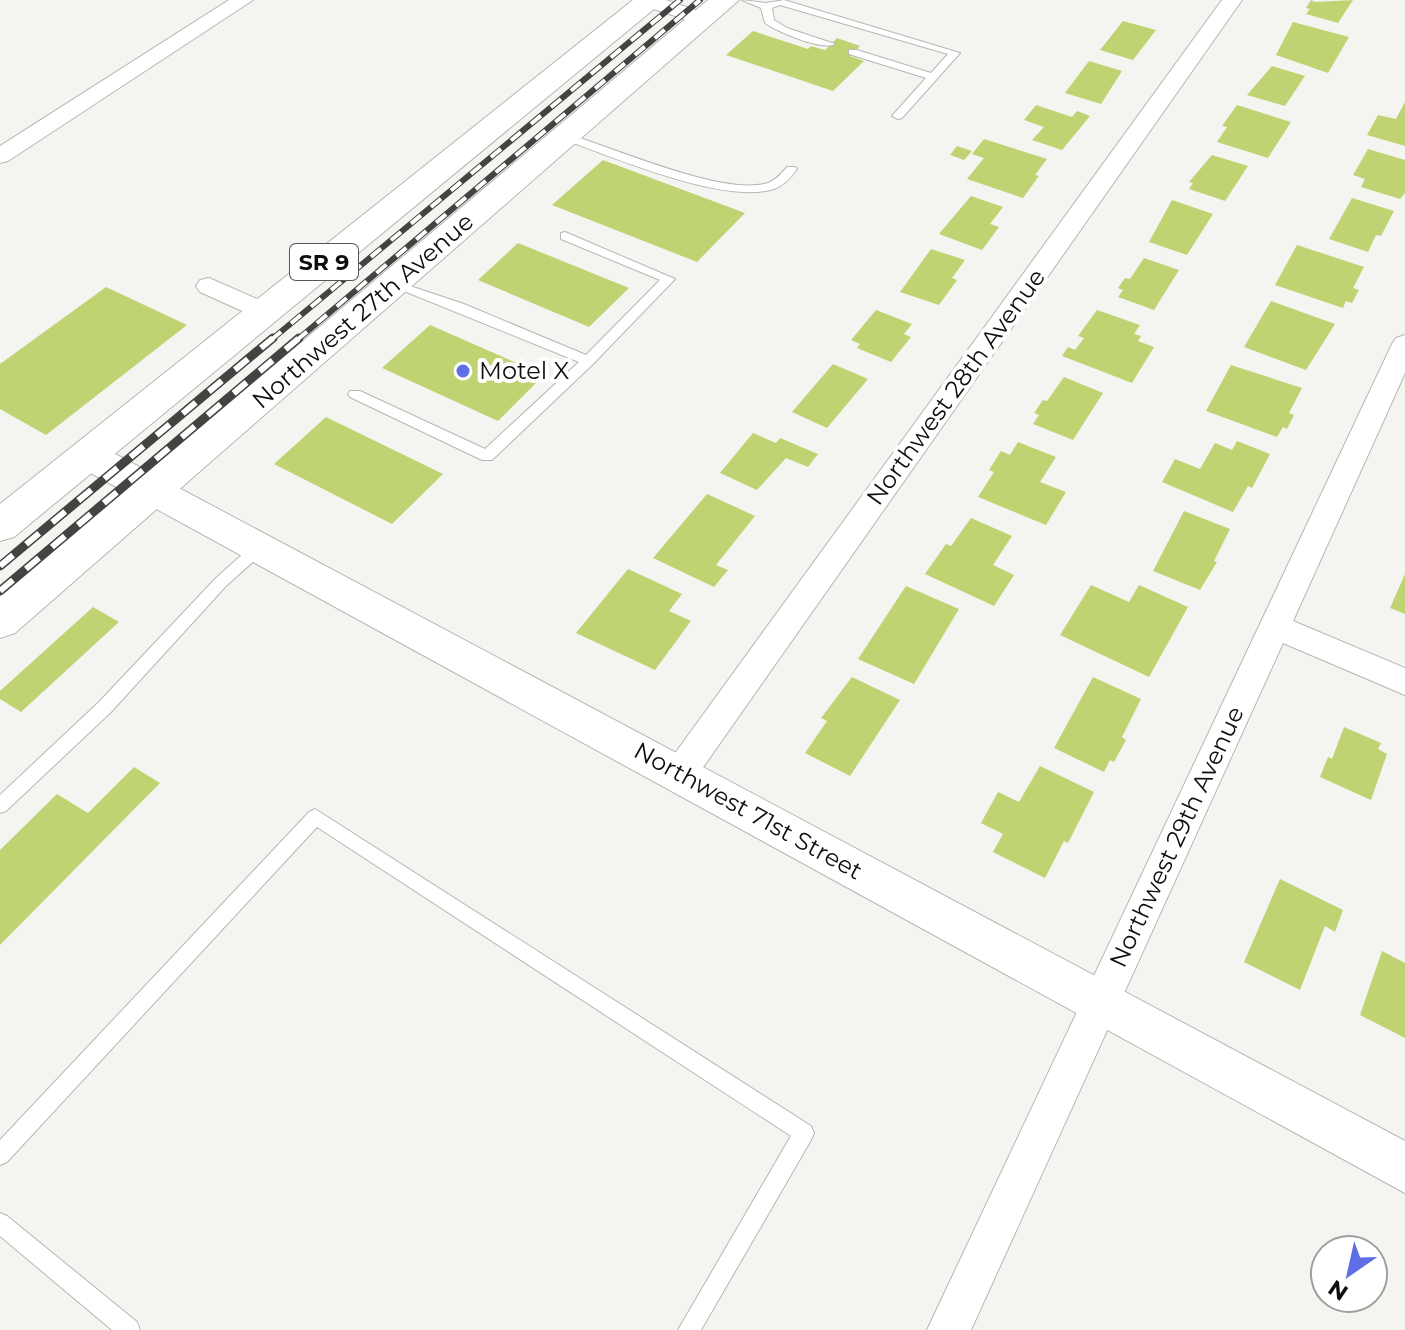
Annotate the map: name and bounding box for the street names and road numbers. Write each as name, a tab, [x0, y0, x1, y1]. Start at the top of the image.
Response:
street label: Northwest 27th Avenue	[246, 207, 479, 415]
road number: SR 9	[290, 244, 358, 280]
street label: Northwest 28th Avenue	[860, 263, 1051, 511]
street label: Northwest 29th Avenue	[1103, 702, 1250, 972]
street label: Northwest 71st Street	[629, 736, 868, 886]

